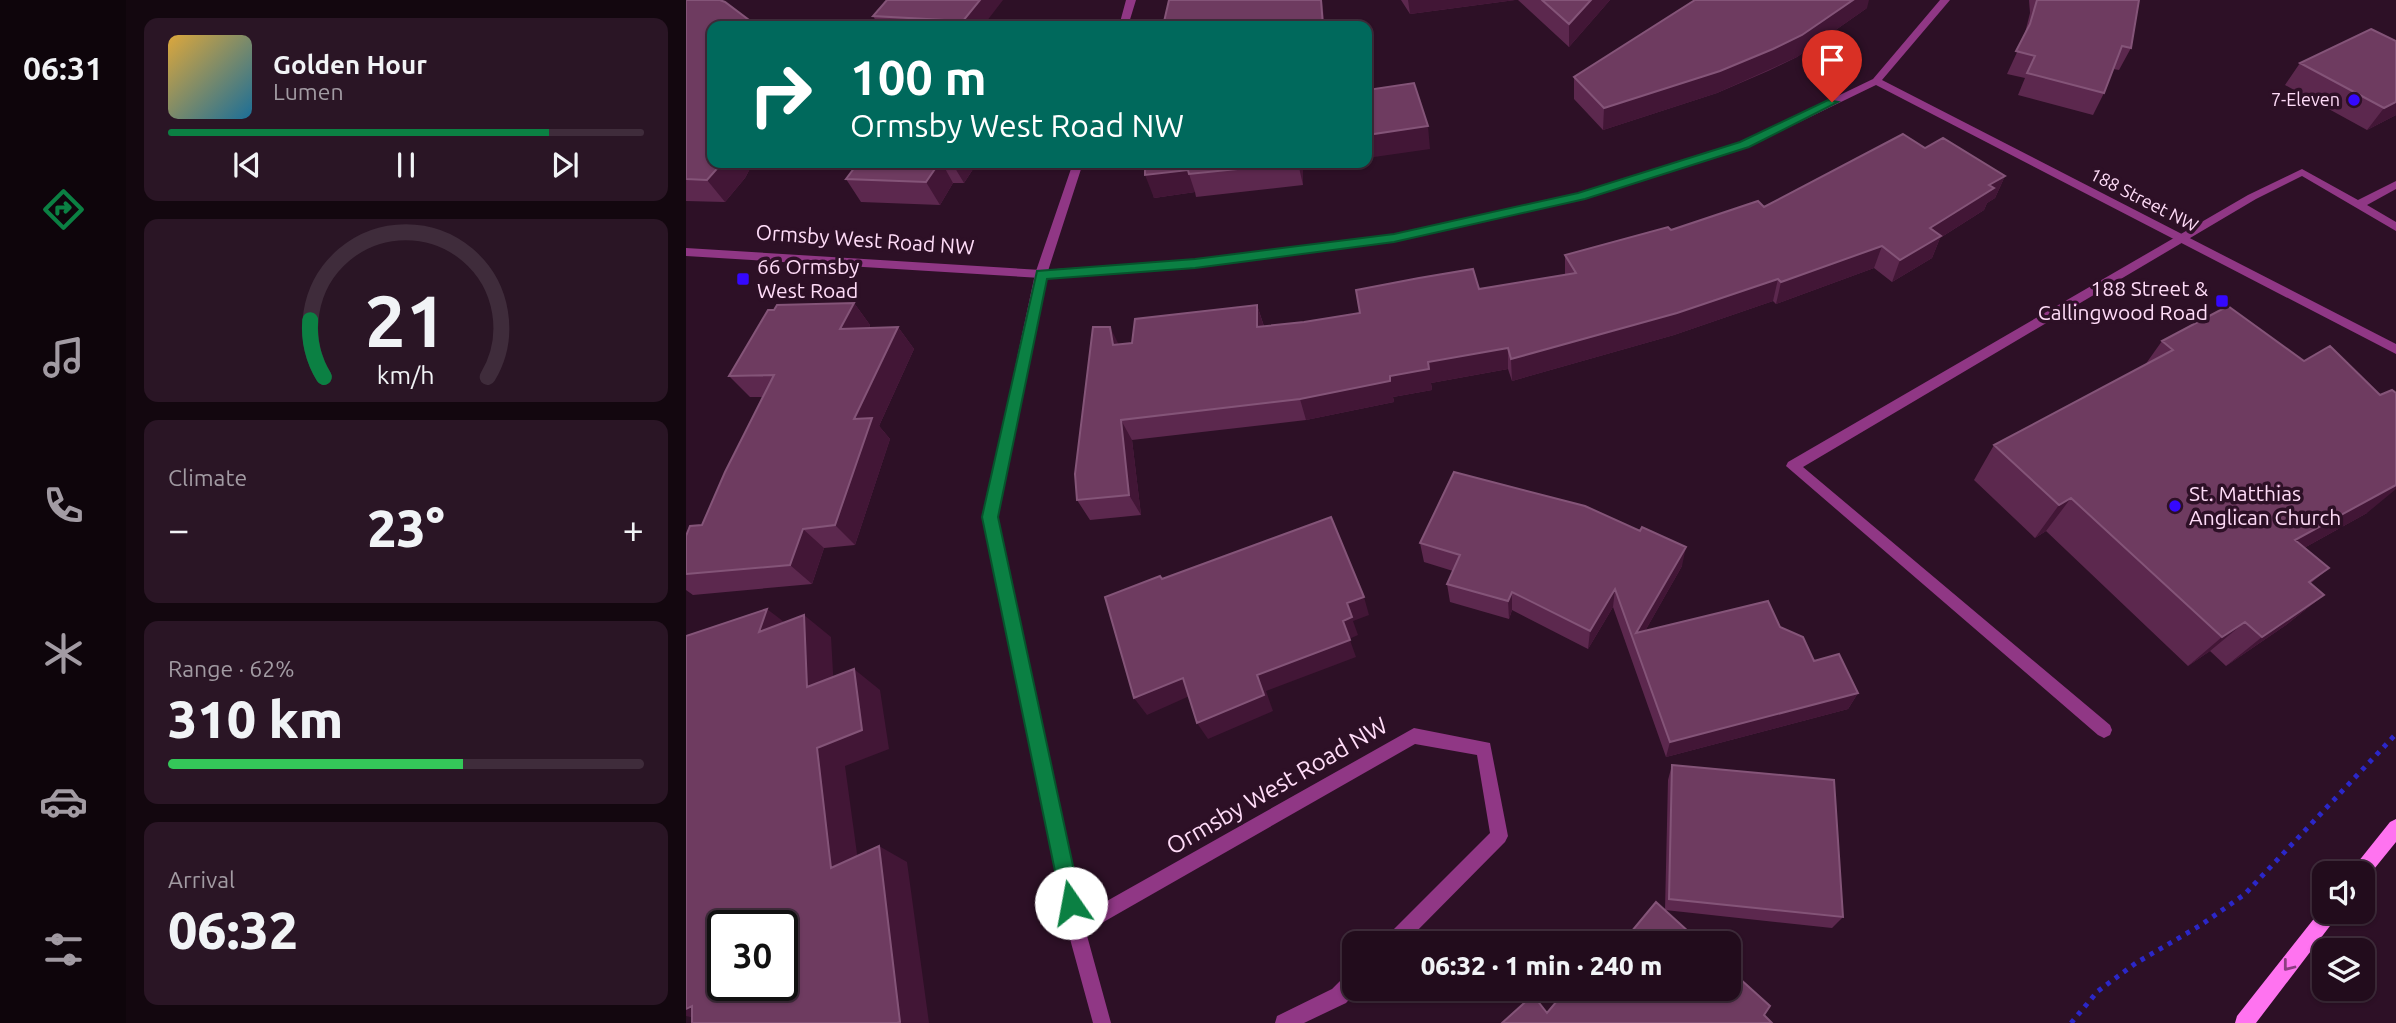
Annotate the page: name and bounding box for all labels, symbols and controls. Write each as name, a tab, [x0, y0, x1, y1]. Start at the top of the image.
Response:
pin	[1802, 30, 1862, 102]
icon: arrive	[1813, 41, 1851, 79]
icon: right	[735, 49, 826, 140]
text: 100 m	[850, 49, 987, 104]
text: 06:31	[23, 50, 103, 86]
text: Golden Hour	[273, 50, 427, 79]
text: Lumen	[273, 79, 344, 104]
place label: 7-Eleven	[2271, 89, 2340, 109]
marker: 7-Eleven	[2346, 92, 2362, 108]
text: Ormsby West Road NW	[850, 107, 1184, 143]
icon: previous	[228, 146, 266, 184]
icon: pause	[387, 146, 425, 184]
icon: next	[546, 146, 584, 184]
street label: 188 Street NW	[2087, 163, 2202, 235]
icon: directions	[39, 185, 88, 234]
street label: Ormsby West Road NW	[755, 219, 975, 259]
place label: 66 Ormsby West Road	[757, 254, 859, 302]
marker: 66 Ormsby West Road	[735, 271, 751, 287]
place label: 188 Street & Callingwood Road	[2038, 276, 2208, 324]
text: 21	[365, 279, 447, 361]
marker: 188 Street & Callingwood Road	[2214, 293, 2230, 309]
icon: music	[39, 333, 88, 382]
text: km/h	[377, 360, 435, 388]
text: Climate	[168, 465, 247, 490]
icon: phone	[39, 481, 88, 530]
place label: St. Matthias Anglican Church	[2189, 481, 2341, 529]
marker: St. Matthias Anglican Church	[2167, 498, 2183, 514]
text: 23°	[367, 499, 445, 557]
text: −	[168, 508, 189, 550]
text: +	[623, 508, 644, 550]
icon: climate	[39, 629, 88, 678]
text: Range · 62%	[168, 656, 295, 681]
text: 310 km	[168, 690, 343, 748]
street label: Ormsby West Road NW	[1162, 711, 1392, 860]
icon: car	[39, 777, 88, 826]
map controls	[2312, 861, 2375, 1001]
button: sound	[2312, 861, 2375, 924]
position arrow	[1034, 866, 1108, 940]
text: Arrival	[168, 867, 235, 892]
text: 06:32	[168, 901, 298, 959]
speed limit sign: 30	[707, 910, 798, 1001]
icon: filters	[39, 925, 88, 974]
button: layers	[2312, 938, 2375, 1001]
text: 06:32 · 1 min · 240 m	[1421, 951, 1662, 980]
one-way arrow	[2284, 958, 2297, 970]

